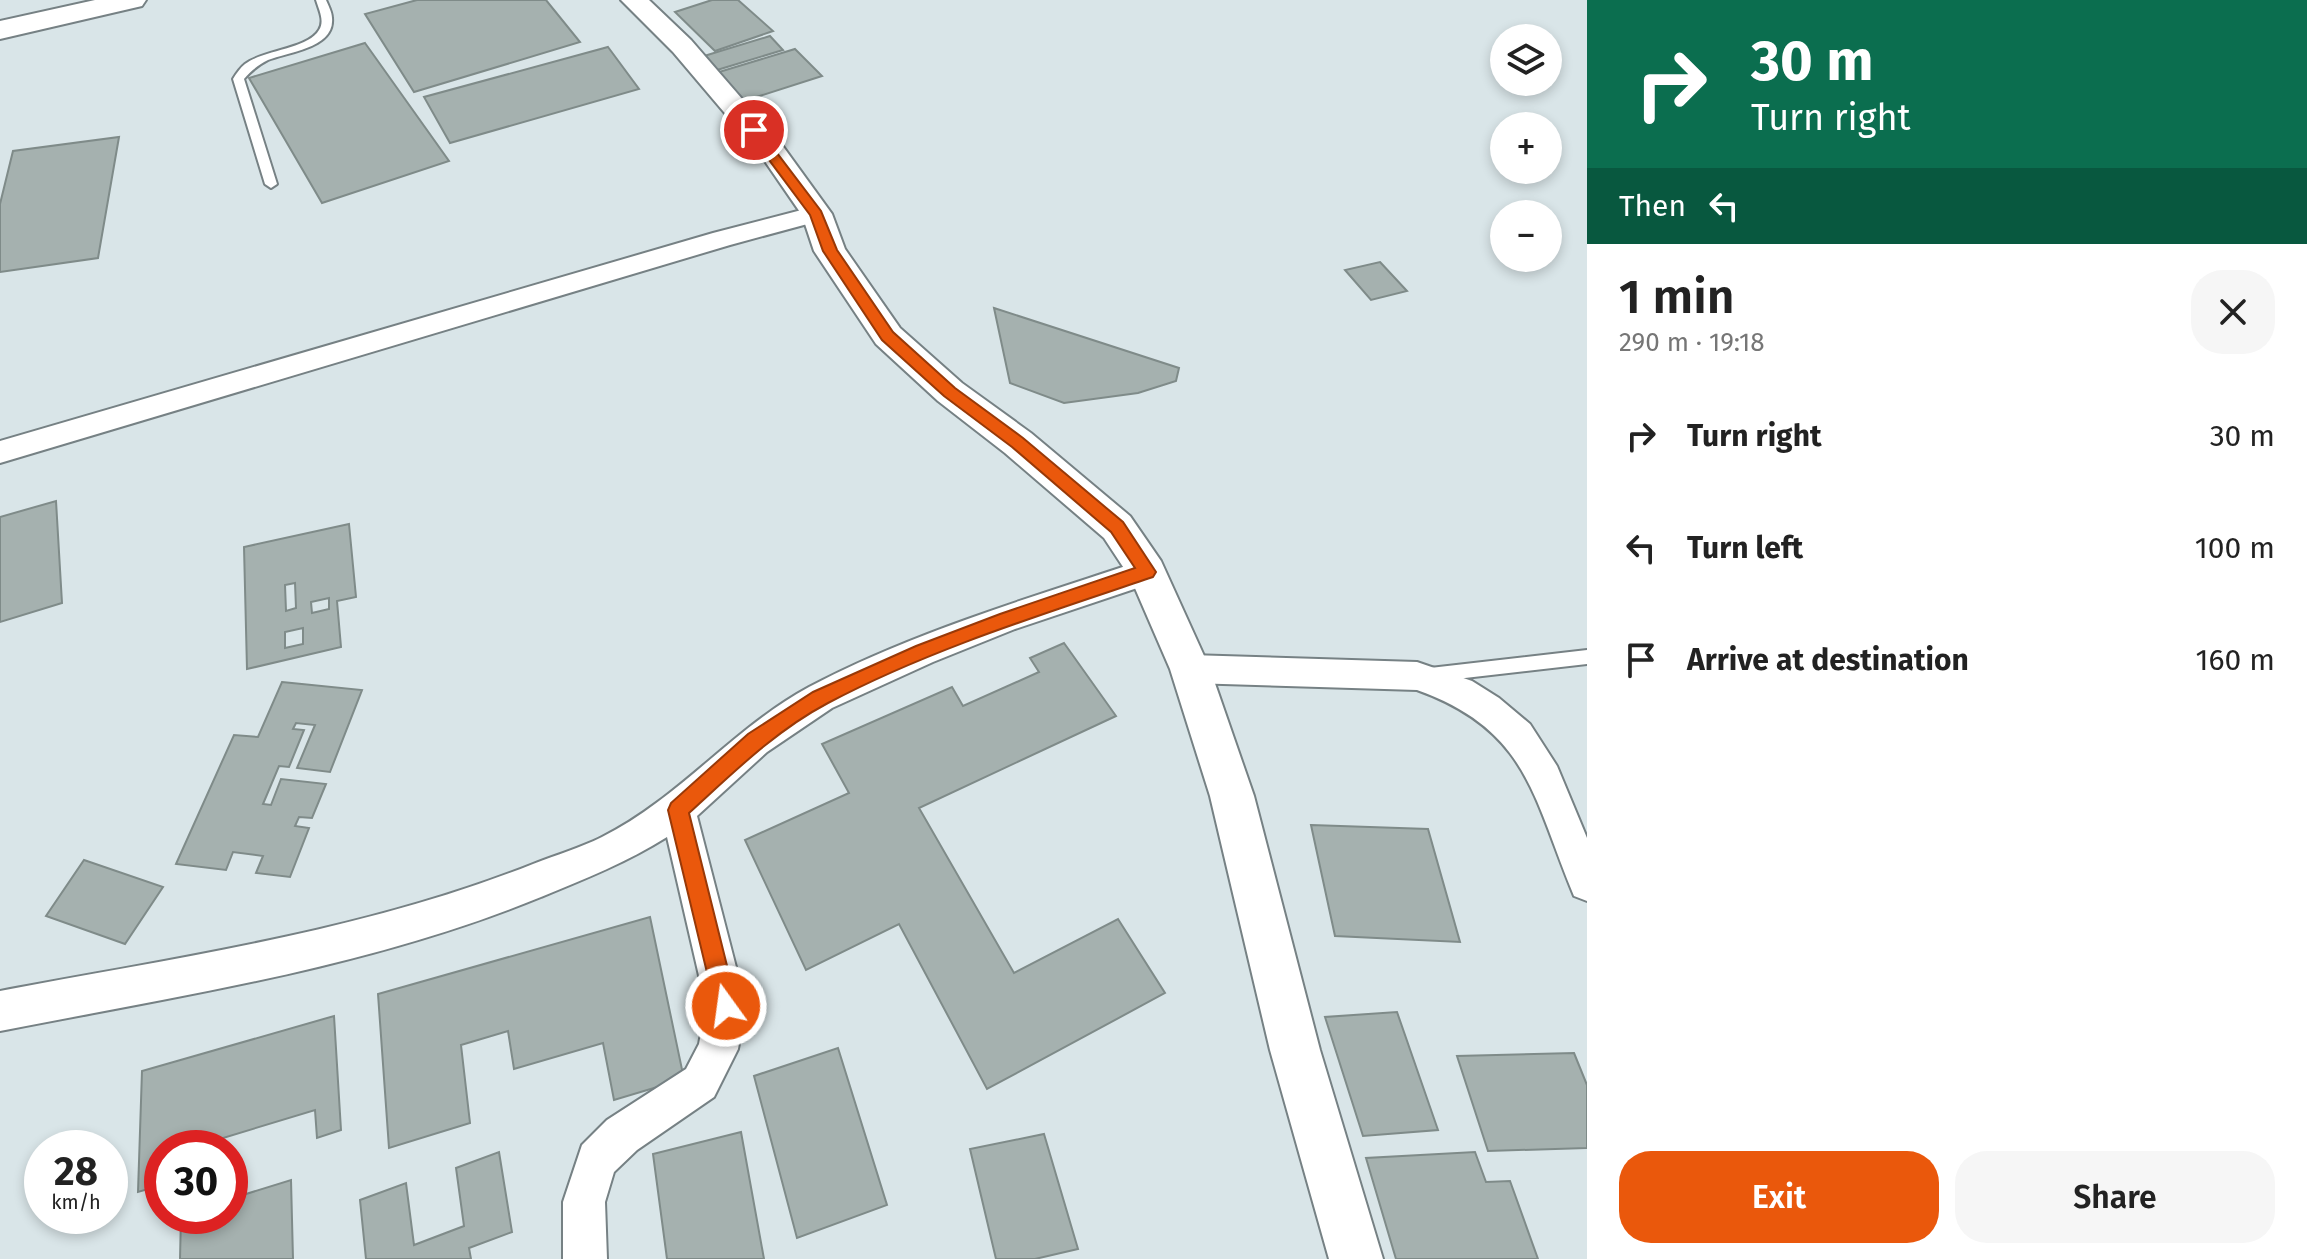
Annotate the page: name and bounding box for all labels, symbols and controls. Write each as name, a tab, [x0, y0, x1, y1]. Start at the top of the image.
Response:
map controls	[1490, 24, 1562, 272]
button: layers	[1490, 24, 1562, 96]
text: 30 m	[1751, 28, 1873, 95]
icon: right	[1619, 32, 1723, 136]
pin	[720, 96, 788, 164]
text: Turn right	[1751, 96, 1911, 140]
icon: arrive	[732, 108, 776, 152]
button: +	[1490, 112, 1562, 184]
icon: left	[1702, 184, 1746, 228]
text: Then	[1619, 188, 1686, 224]
button: −	[1490, 200, 1562, 272]
text: 1 min	[1619, 268, 1735, 326]
button: close	[2191, 270, 2275, 354]
text: 290 m · 19:18	[1619, 327, 1765, 358]
icon: right	[1619, 414, 1663, 458]
text: Turn right	[1687, 418, 1822, 454]
text: 30 m	[2210, 418, 2275, 454]
icon: left	[1619, 526, 1663, 570]
text: Turn left	[1687, 530, 1803, 566]
text: 100 m	[2195, 530, 2275, 566]
icon: arrive	[1619, 638, 1663, 682]
text: Arrive at destination	[1687, 642, 1969, 678]
text: 160 m	[2196, 642, 2275, 678]
position arrow	[684, 964, 768, 1048]
speed limit sign: 30	[144, 1130, 248, 1234]
text: 28	[54, 1148, 98, 1196]
button: Exit	[1619, 1151, 1939, 1243]
button: Share	[1955, 1151, 2275, 1243]
text: km/h	[51, 1190, 101, 1214]

